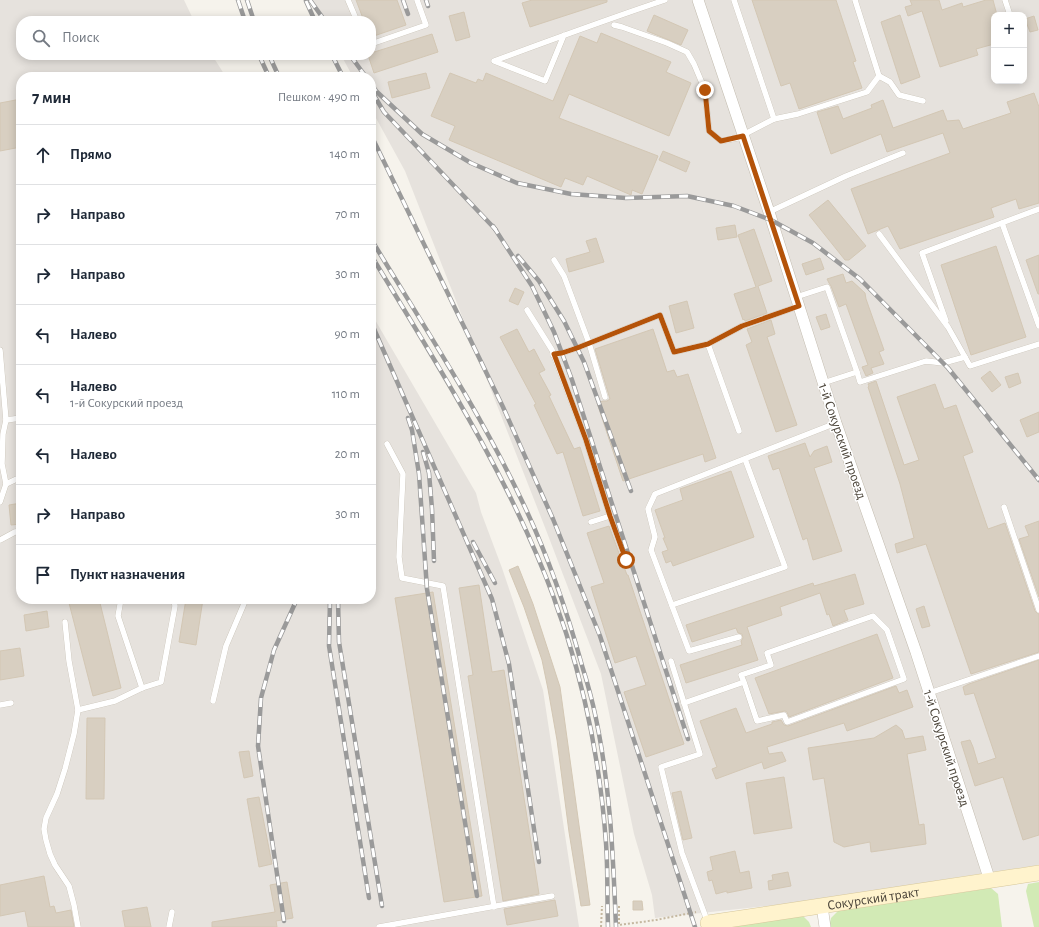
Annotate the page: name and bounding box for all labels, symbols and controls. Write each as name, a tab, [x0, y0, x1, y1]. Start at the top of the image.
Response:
map controls	[991, 12, 1027, 84]
button: +	[991, 12, 1027, 48]
search box	[16, 16, 376, 60]
icon: search	[30, 27, 52, 49]
text: Поиск	[62, 30, 100, 45]
button: −	[991, 48, 1027, 84]
route end	[696, 81, 714, 99]
text: 7 мин	[32, 89, 71, 106]
text: Пешком · 490 m	[278, 91, 360, 104]
icon: ahead	[32, 144, 54, 166]
text: Прямо	[70, 147, 112, 162]
text: 140 m	[330, 148, 360, 161]
icon: right	[32, 204, 54, 226]
text: Направо	[70, 207, 125, 222]
text: 70 m	[335, 208, 360, 221]
icon: right	[32, 264, 54, 286]
text: Направо	[70, 267, 125, 282]
text: 30 m	[335, 268, 360, 281]
icon: left	[32, 324, 54, 346]
text: Налево	[70, 327, 117, 342]
text: 90 m	[334, 328, 360, 341]
text: Налево	[70, 379, 117, 394]
street label: 1-й Сокурский проезд	[816, 381, 869, 501]
icon: left	[32, 384, 54, 406]
text: 110 m	[332, 388, 360, 401]
text: 1-й Сокурский проезд	[70, 397, 183, 410]
icon: left	[32, 444, 54, 466]
text: Налево	[70, 447, 117, 462]
text: 20 m	[335, 448, 360, 461]
icon: right	[32, 504, 54, 526]
text: Направо	[70, 507, 125, 522]
text: 30 m	[335, 508, 360, 521]
route start	[617, 551, 635, 569]
icon: arrive	[32, 564, 54, 586]
text: Пункт назначения	[70, 567, 185, 582]
street label: 1-й Сокурский проезд	[921, 688, 972, 808]
street label: Сокурский тракт	[826, 885, 921, 913]

